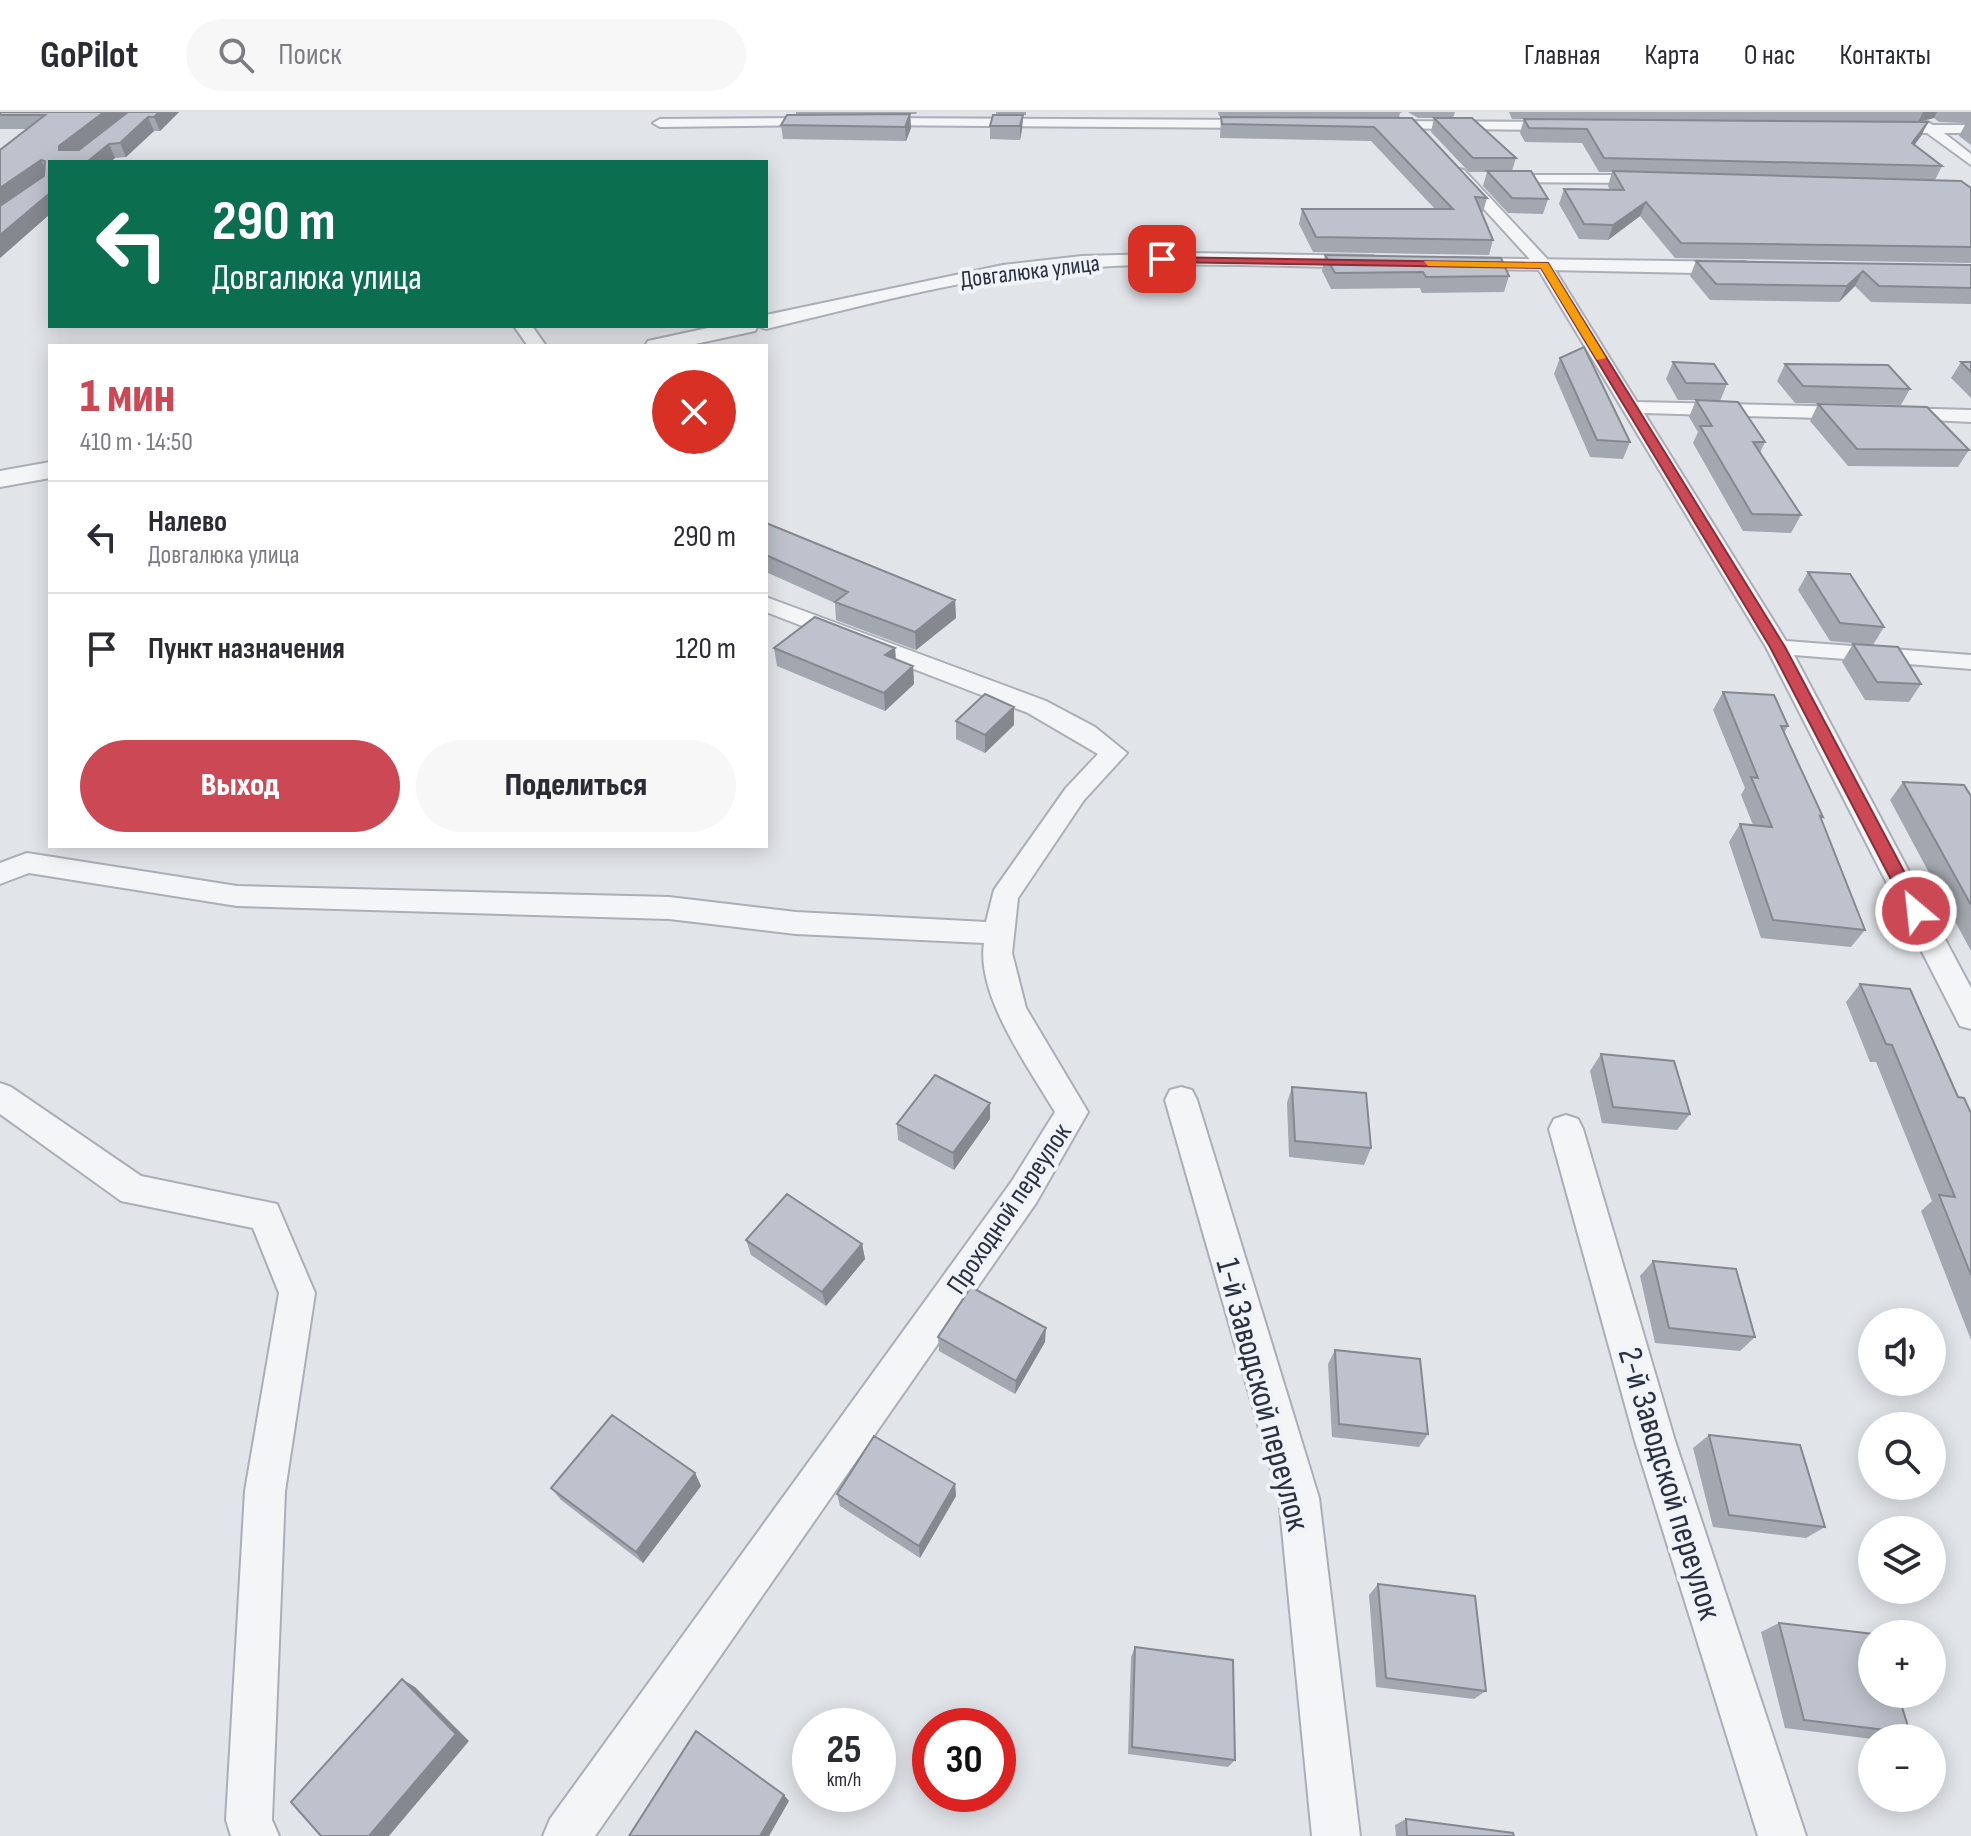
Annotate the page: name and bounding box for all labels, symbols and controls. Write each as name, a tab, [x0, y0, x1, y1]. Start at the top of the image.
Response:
search box	[186, 19, 746, 91]
text: GoPilot	[40, 33, 138, 78]
icon: search	[214, 33, 258, 77]
text: Поиск	[278, 37, 342, 73]
text: Главная	[1524, 39, 1600, 72]
text: Карта	[1644, 39, 1700, 72]
text: О нас	[1744, 39, 1796, 72]
text: Контакты	[1840, 39, 1931, 72]
text: 290 m	[212, 189, 336, 256]
icon: left	[80, 192, 184, 296]
pin	[1128, 225, 1196, 293]
icon: arrive	[1140, 237, 1184, 281]
street label: Довгалюка улица	[959, 249, 1101, 294]
text: Довгалюка улица	[212, 257, 422, 300]
text: 1 мин	[80, 368, 175, 425]
button: close	[652, 370, 736, 454]
text: 410 m · 14:50	[80, 427, 193, 458]
text: Налево	[148, 504, 227, 540]
icon: left	[80, 515, 124, 559]
text: 290 m	[673, 519, 736, 555]
text: Довгалюка улица	[148, 540, 300, 571]
icon: arrive	[80, 627, 124, 671]
text: Пункт назначения	[148, 631, 345, 667]
text: 120 m	[675, 631, 736, 667]
button: Выход	[80, 740, 400, 832]
button: Поделиться	[416, 740, 736, 832]
position arrow	[1874, 869, 1958, 953]
street label: Проходной переулок	[940, 1117, 1079, 1300]
street label: 1-й Заводской переулок	[1206, 1254, 1319, 1535]
map controls	[1858, 1308, 1946, 1812]
button: sound	[1858, 1308, 1946, 1396]
street label: 2-й Заводской переулок	[1609, 1342, 1730, 1625]
button: search	[1858, 1412, 1946, 1500]
button: layers	[1858, 1516, 1946, 1604]
button: +	[1858, 1620, 1946, 1708]
speed limit sign: 30	[912, 1708, 1016, 1812]
button: −	[1858, 1724, 1946, 1812]
text: 25	[826, 1726, 862, 1774]
text: km/h	[827, 1768, 861, 1792]

